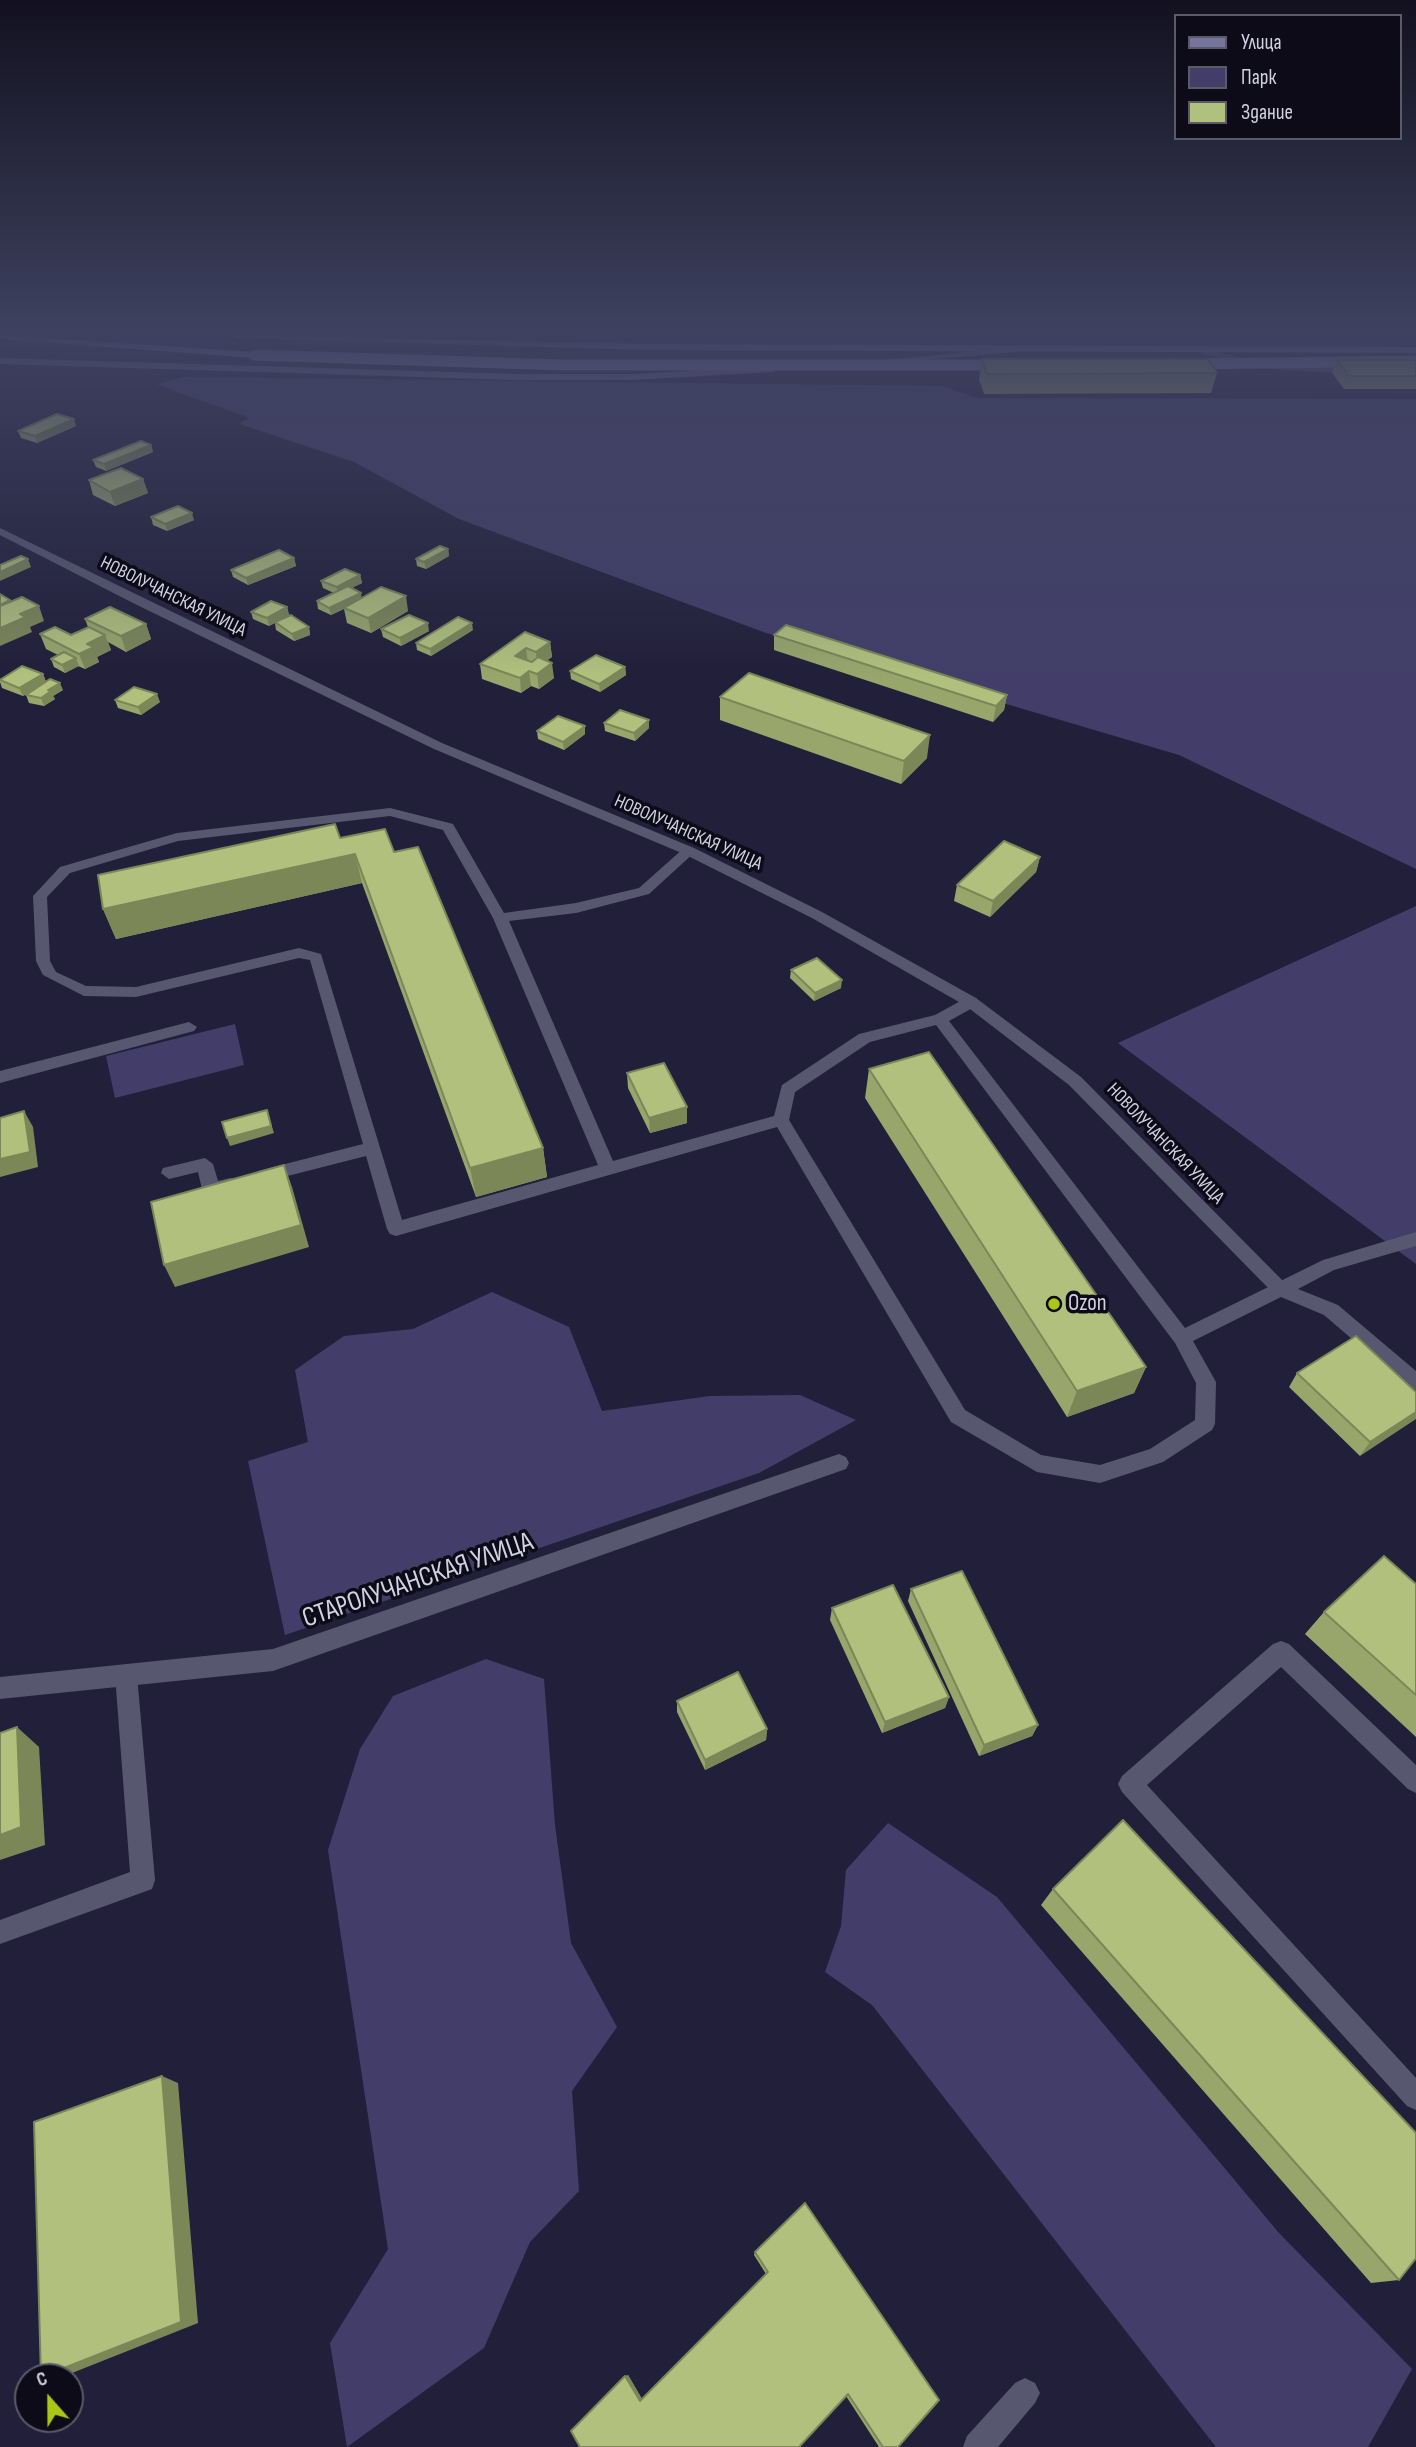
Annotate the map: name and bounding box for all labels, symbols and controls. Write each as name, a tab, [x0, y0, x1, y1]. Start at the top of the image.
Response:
legend	[1174, 14, 1402, 140]
text: Улица	[1241, 30, 1282, 55]
text: Парк	[1241, 65, 1276, 90]
text: Здание	[1241, 100, 1293, 125]
street label: НОВОЛУЧАНСКАЯ УЛИЦА	[96, 552, 250, 642]
street label: НОВОЛУЧАНСКАЯ УЛИЦА	[611, 790, 765, 876]
street label: НОВОЛУЧАНСКАЯ УЛИЦА	[1101, 1079, 1229, 1209]
place label: Ozon	[1068, 1290, 1107, 1318]
marker: Ozon	[1046, 1296, 1062, 1312]
street label: СТАРОЛУЧАНСКАЯ УЛИЦА	[298, 1526, 538, 1636]
north arrow	[14, 2363, 84, 2433]
text: С	[33, 2367, 51, 2392]

